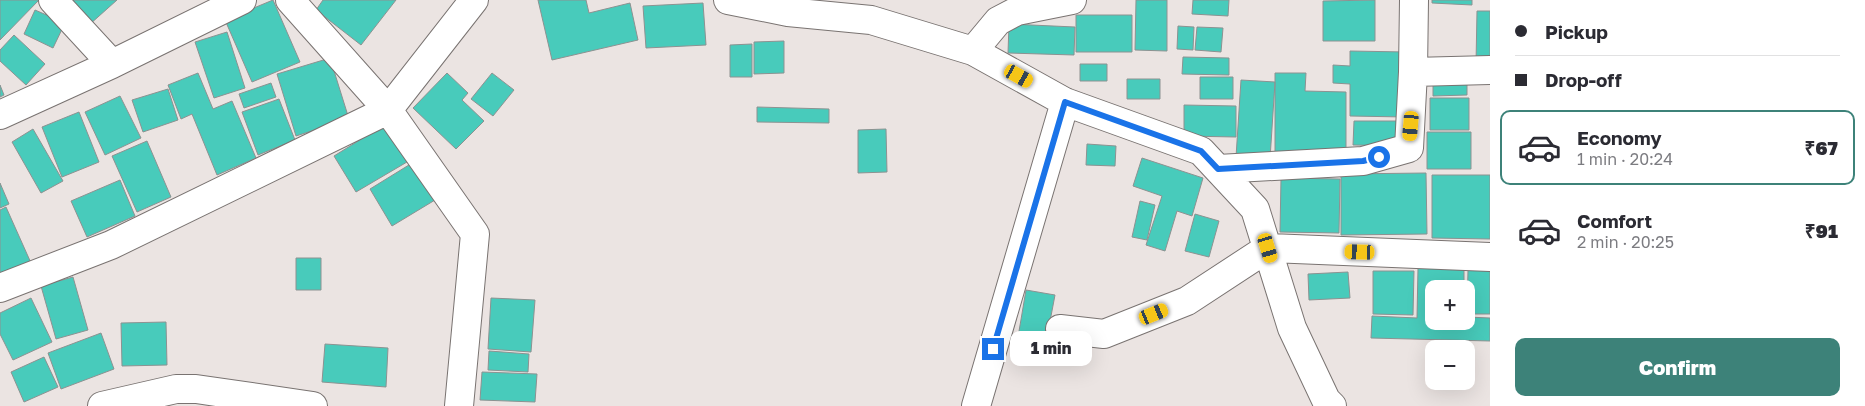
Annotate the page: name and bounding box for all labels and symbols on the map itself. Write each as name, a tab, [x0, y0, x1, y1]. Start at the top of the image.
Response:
car	[1002, 62, 1035, 90]
car	[1402, 110, 1419, 142]
route start	[1368, 146, 1390, 168]
car	[1256, 231, 1279, 265]
car	[1344, 244, 1375, 260]
car	[1137, 301, 1170, 327]
callout: 1 min	[1010, 332, 1093, 366]
route end	[982, 338, 1004, 360]

